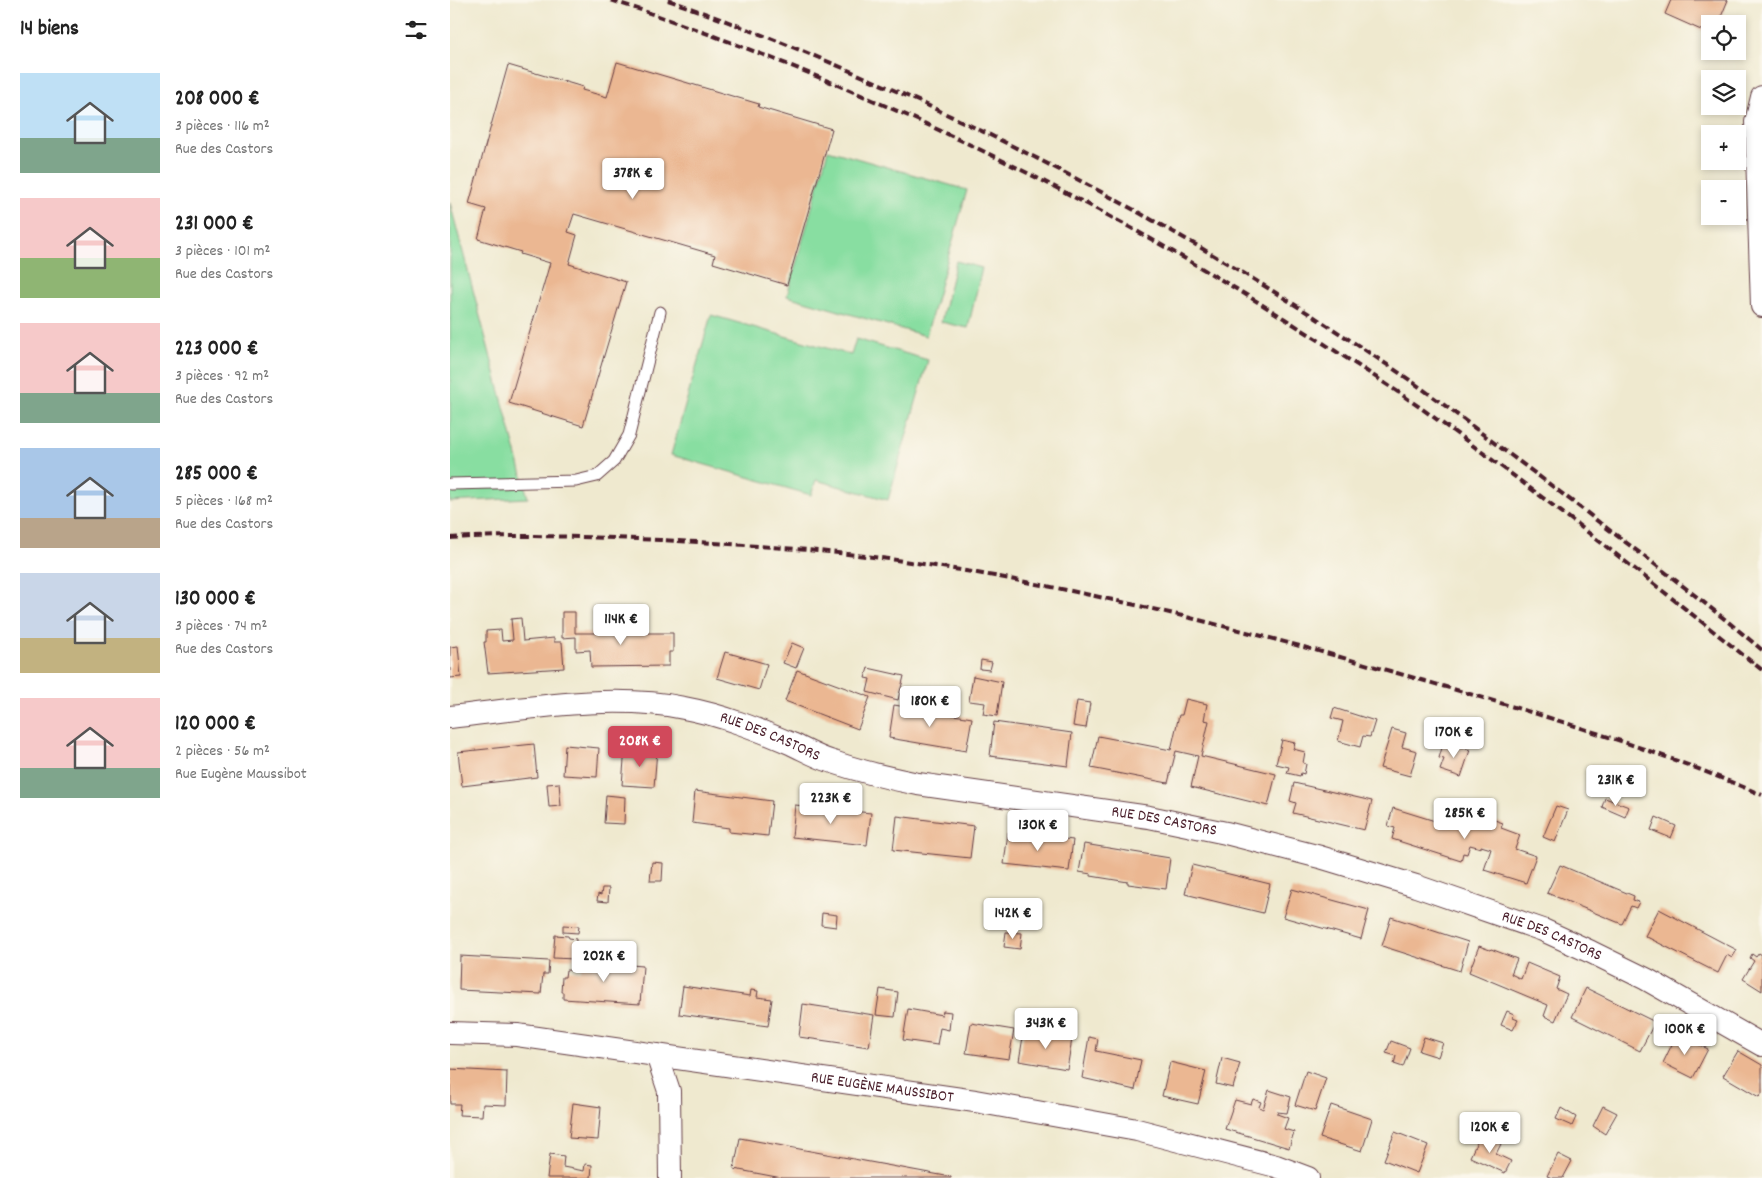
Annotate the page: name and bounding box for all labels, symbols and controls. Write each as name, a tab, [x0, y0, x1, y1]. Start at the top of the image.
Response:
text: 14 biens	[20, 15, 79, 45]
map controls	[1701, 15, 1746, 225]
button: locate	[1701, 15, 1746, 60]
icon: filters	[402, 16, 430, 44]
button: layers	[1701, 70, 1746, 115]
text: 208 000 €	[175, 85, 260, 115]
icon: home	[60, 93, 120, 153]
text: 3 pièces · 116 m²	[175, 115, 270, 138]
button: +	[1701, 125, 1746, 170]
text: Rue des Castors	[175, 138, 273, 161]
pin: 378K €	[592, 158, 674, 200]
text: 378K €	[613, 162, 653, 185]
button: −	[1701, 180, 1746, 225]
text: 231 000 €	[175, 210, 254, 240]
icon: home	[60, 218, 120, 278]
text: 3 pièces · 101 m²	[175, 240, 270, 263]
text: Rue des Castors	[175, 263, 273, 286]
text: 223 000 €	[175, 335, 258, 365]
icon: home	[60, 343, 120, 403]
text: 3 pièces · 92 m²	[175, 365, 269, 388]
text: Rue des Castors	[175, 388, 273, 411]
text: 285 000 €	[175, 460, 258, 490]
icon: home	[60, 468, 120, 528]
text: 5 pièces · 168 m²	[175, 490, 273, 513]
text: Rue des Castors	[175, 513, 273, 536]
text: 130 000 €	[175, 585, 256, 615]
icon: home	[60, 593, 120, 653]
pin: 114K €	[580, 604, 662, 646]
text: 114K €	[604, 608, 638, 631]
text: 3 pièces · 74 m²	[175, 615, 267, 638]
text: Rue des Castors	[175, 638, 273, 661]
pin: 180K €	[889, 686, 971, 728]
text: 180K €	[911, 690, 949, 713]
street label: RUE DES CASTORS	[717, 706, 824, 768]
text: 120 000 €	[175, 710, 256, 740]
pin: 170K €	[1413, 716, 1495, 759]
icon: home	[60, 718, 120, 778]
text: 170K €	[1435, 721, 1473, 744]
pin: 208K €	[599, 726, 681, 768]
text: 208K €	[619, 730, 661, 753]
text: 2 pièces · 56 m²	[175, 740, 270, 763]
text: Rue Eugène Maussibot	[175, 763, 307, 786]
pin: 231K €	[1575, 764, 1657, 807]
text: 231K €	[1597, 769, 1635, 792]
pin: 223K €	[790, 782, 872, 825]
text: 223K €	[810, 787, 852, 810]
pin: 285K €	[1424, 798, 1506, 840]
street label: RUE DES CASTORS	[1110, 800, 1219, 842]
text: 285K €	[1445, 802, 1485, 825]
pin: 130K €	[997, 810, 1079, 852]
text: 130K €	[1018, 814, 1058, 837]
pin: 142K €	[972, 898, 1054, 940]
text: 142K €	[994, 902, 1032, 925]
street label: RUE DES CASTORS	[1499, 905, 1606, 967]
pin: 202K €	[563, 940, 645, 983]
text: 202K €	[583, 945, 625, 968]
pin: 343K €	[1005, 1008, 1087, 1050]
text: 343K €	[1026, 1012, 1066, 1035]
pin: 100K €	[1644, 1014, 1726, 1056]
text: 100K €	[1665, 1018, 1705, 1041]
street label: RUE EUGÈNE MAUSSIBOT	[809, 1066, 956, 1109]
pin: 120K €	[1449, 1112, 1531, 1154]
text: 120K €	[1470, 1116, 1510, 1139]

